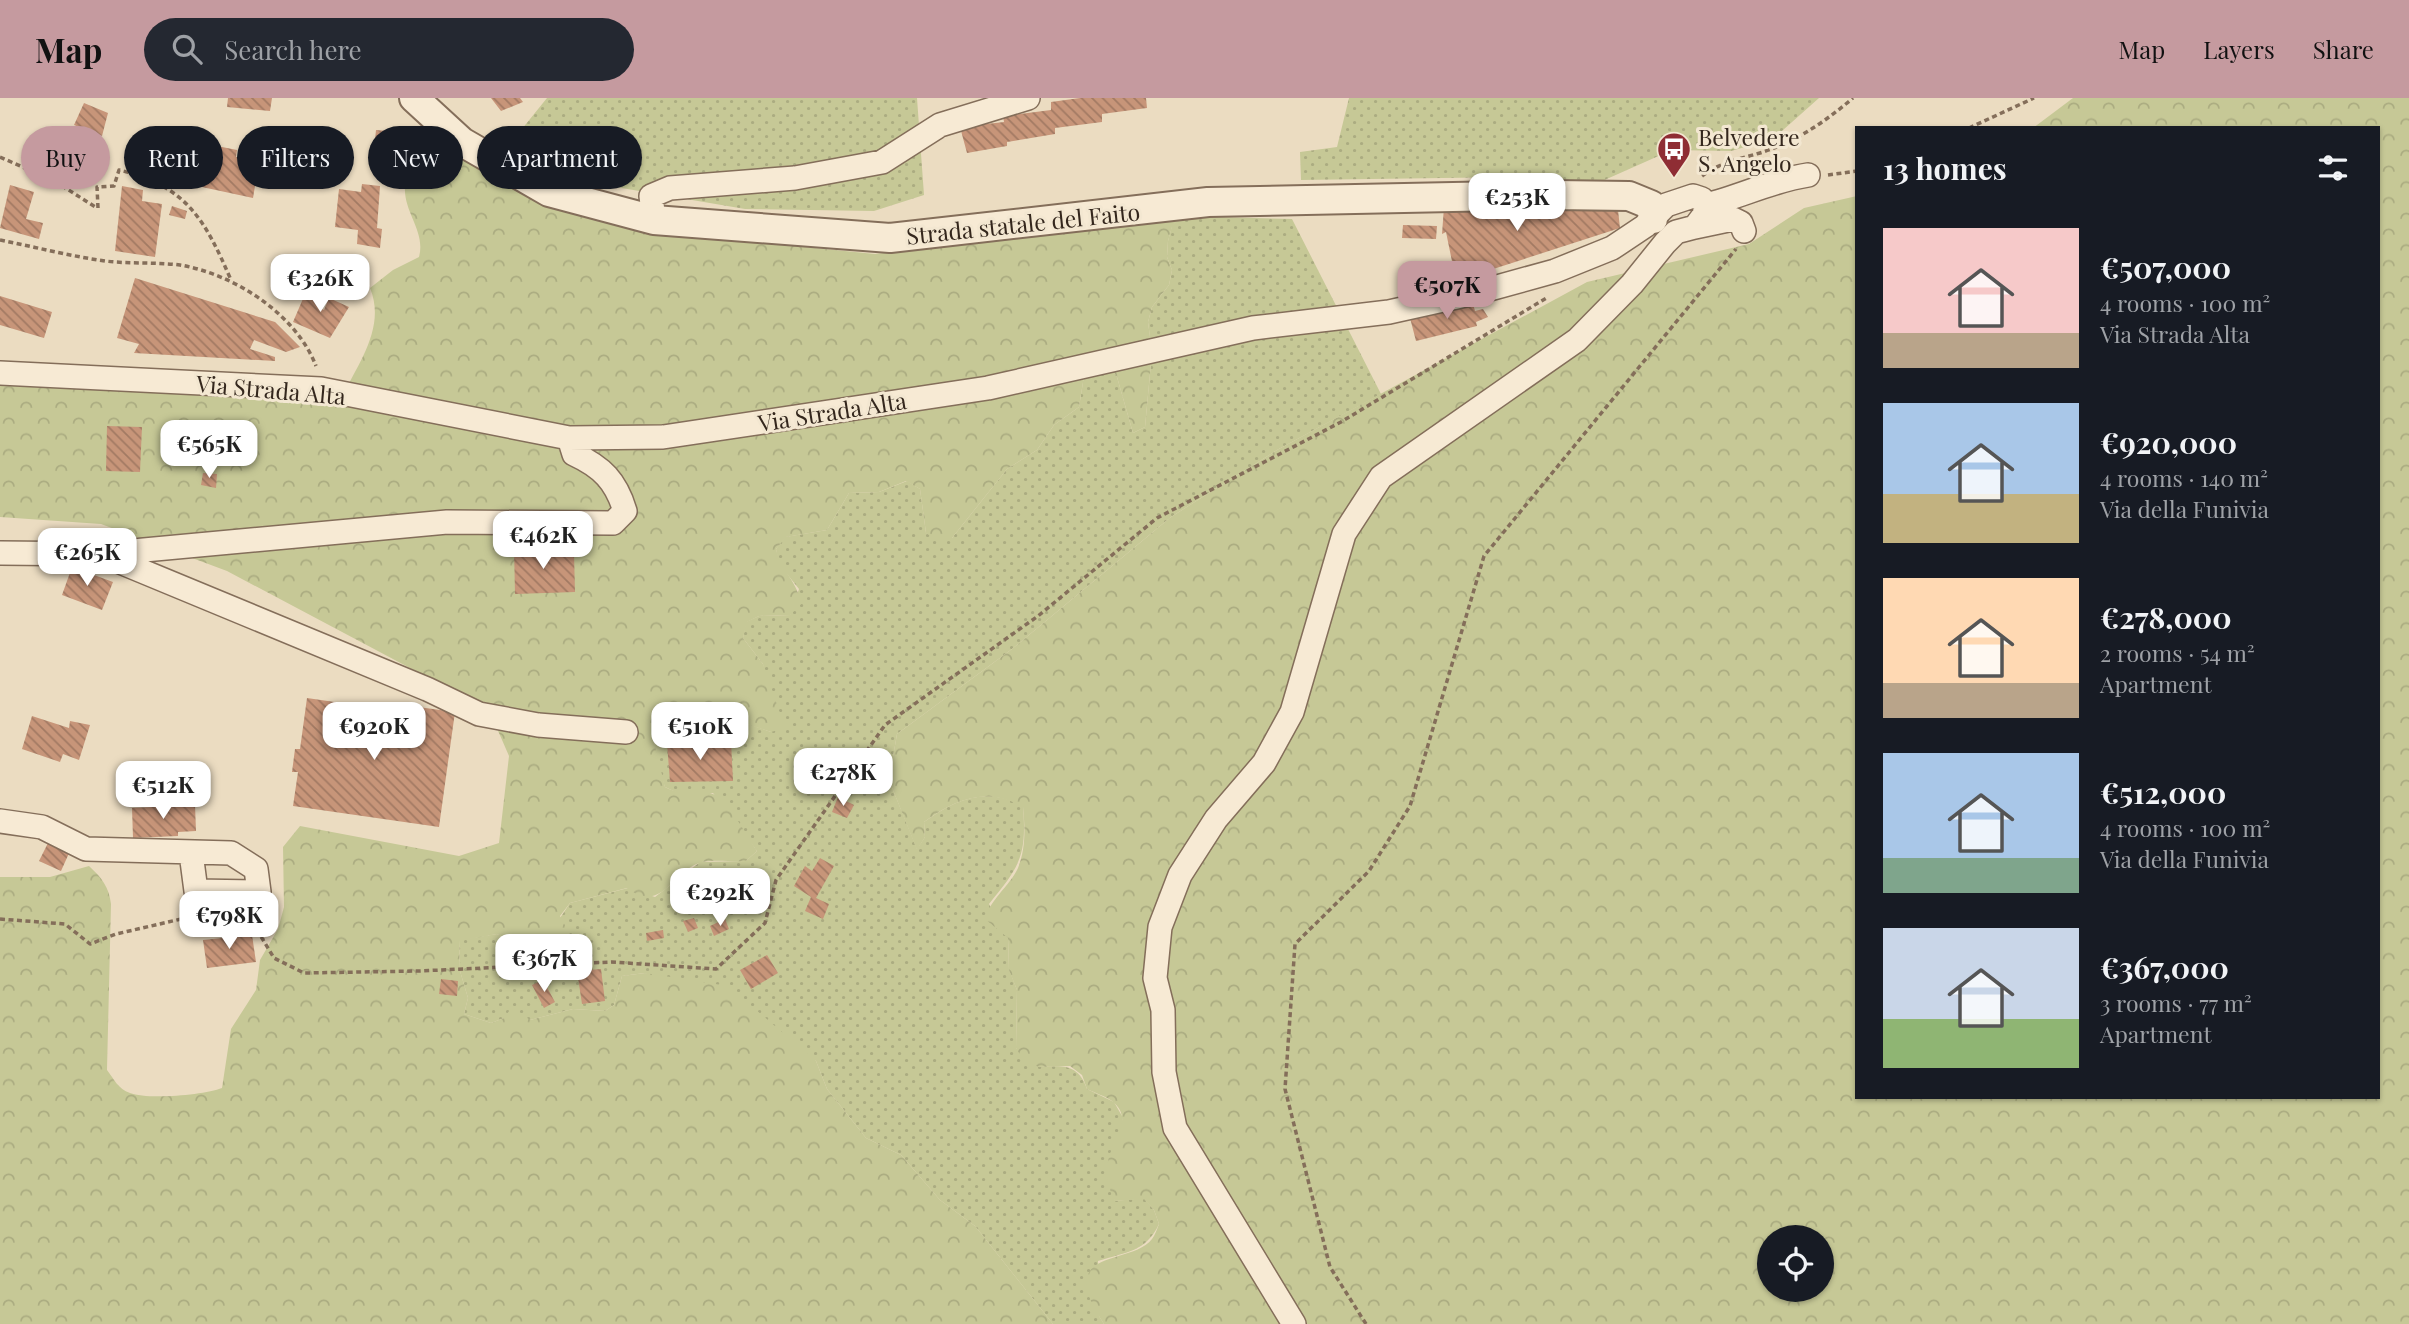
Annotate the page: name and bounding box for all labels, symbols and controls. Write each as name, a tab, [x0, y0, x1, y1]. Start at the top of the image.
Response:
search box	[144, 18, 634, 81]
text: Map	[35, 27, 102, 71]
icon: search	[168, 30, 206, 68]
text: Search here	[224, 32, 362, 67]
text: Map	[2119, 33, 2165, 65]
text: Layers	[2203, 33, 2275, 65]
text: Share	[2313, 33, 2374, 65]
place label: Belvedere S. Angelo	[1698, 121, 1800, 178]
chip: Buy	[21, 126, 110, 189]
chip: Rent	[124, 126, 223, 189]
chip: Filters	[237, 126, 354, 189]
chip: New	[368, 126, 463, 189]
chip: Apartment	[477, 126, 642, 189]
bus stop icon: Belvedere S. Angelo	[1655, 130, 1693, 179]
text: 13 homes	[1883, 148, 2007, 188]
icon: filters	[2314, 149, 2352, 187]
pin: €253K	[1468, 174, 1566, 233]
text: €253K	[1485, 180, 1549, 211]
street label: Strada statale del Faito	[905, 195, 1141, 251]
text: €507,000	[2100, 247, 2231, 287]
pin: €326K	[271, 254, 369, 314]
icon: home	[1939, 256, 2023, 340]
text: €326K	[287, 261, 353, 292]
pin: €507K	[1398, 262, 1496, 321]
text: €507K	[1414, 268, 1480, 299]
text: 4 rooms · 100 m²	[2100, 287, 2270, 318]
text: Via Strada Alta	[2100, 318, 2250, 349]
street label: Via Strada Alta	[194, 367, 348, 411]
street label: Via Strada Alta	[755, 384, 909, 438]
pin: €565K	[160, 420, 258, 480]
text: €920,000	[2100, 422, 2237, 462]
text: €565K	[176, 427, 242, 458]
icon: home	[1939, 431, 2023, 515]
text: 4 rooms · 140 m²	[2100, 462, 2268, 493]
text: Via della Funivia	[2100, 493, 2269, 524]
pin: €462K	[494, 512, 592, 571]
text: €462K	[509, 518, 577, 549]
pin: €265K	[38, 528, 136, 588]
text: €265K	[54, 535, 120, 566]
text: €278,000	[2100, 597, 2232, 637]
icon: home	[1939, 606, 2023, 690]
text: 2 rooms · 54 m²	[2100, 637, 2255, 668]
text: Apartment	[2100, 668, 2212, 699]
pin: €920K	[325, 702, 423, 762]
pin: €510K	[651, 702, 749, 762]
text: €920K	[339, 709, 409, 740]
text: €510K	[667, 709, 733, 740]
pin: €278K	[794, 748, 892, 808]
text: €278K	[810, 755, 876, 786]
pin: €512K	[114, 762, 212, 821]
text: €512K	[132, 768, 194, 799]
text: €512,000	[2100, 772, 2226, 812]
icon: home	[1939, 781, 2023, 865]
text: 4 rooms · 100 m²	[2100, 812, 2270, 843]
text: Via della Funivia	[2100, 843, 2269, 874]
pin: €292K	[671, 868, 769, 928]
text: €292K	[686, 875, 754, 906]
pin: €798K	[180, 892, 278, 951]
text: €798K	[195, 898, 263, 929]
pin: €367K	[495, 934, 593, 994]
text: €367K	[511, 941, 577, 972]
text: €367,000	[2100, 947, 2229, 987]
icon: home	[1939, 956, 2023, 1040]
text: 3 rooms · 77 m²	[2100, 987, 2252, 1018]
text: Apartment	[2100, 1018, 2212, 1049]
map controls	[1757, 1225, 1834, 1302]
button: locate	[1757, 1225, 1834, 1302]

